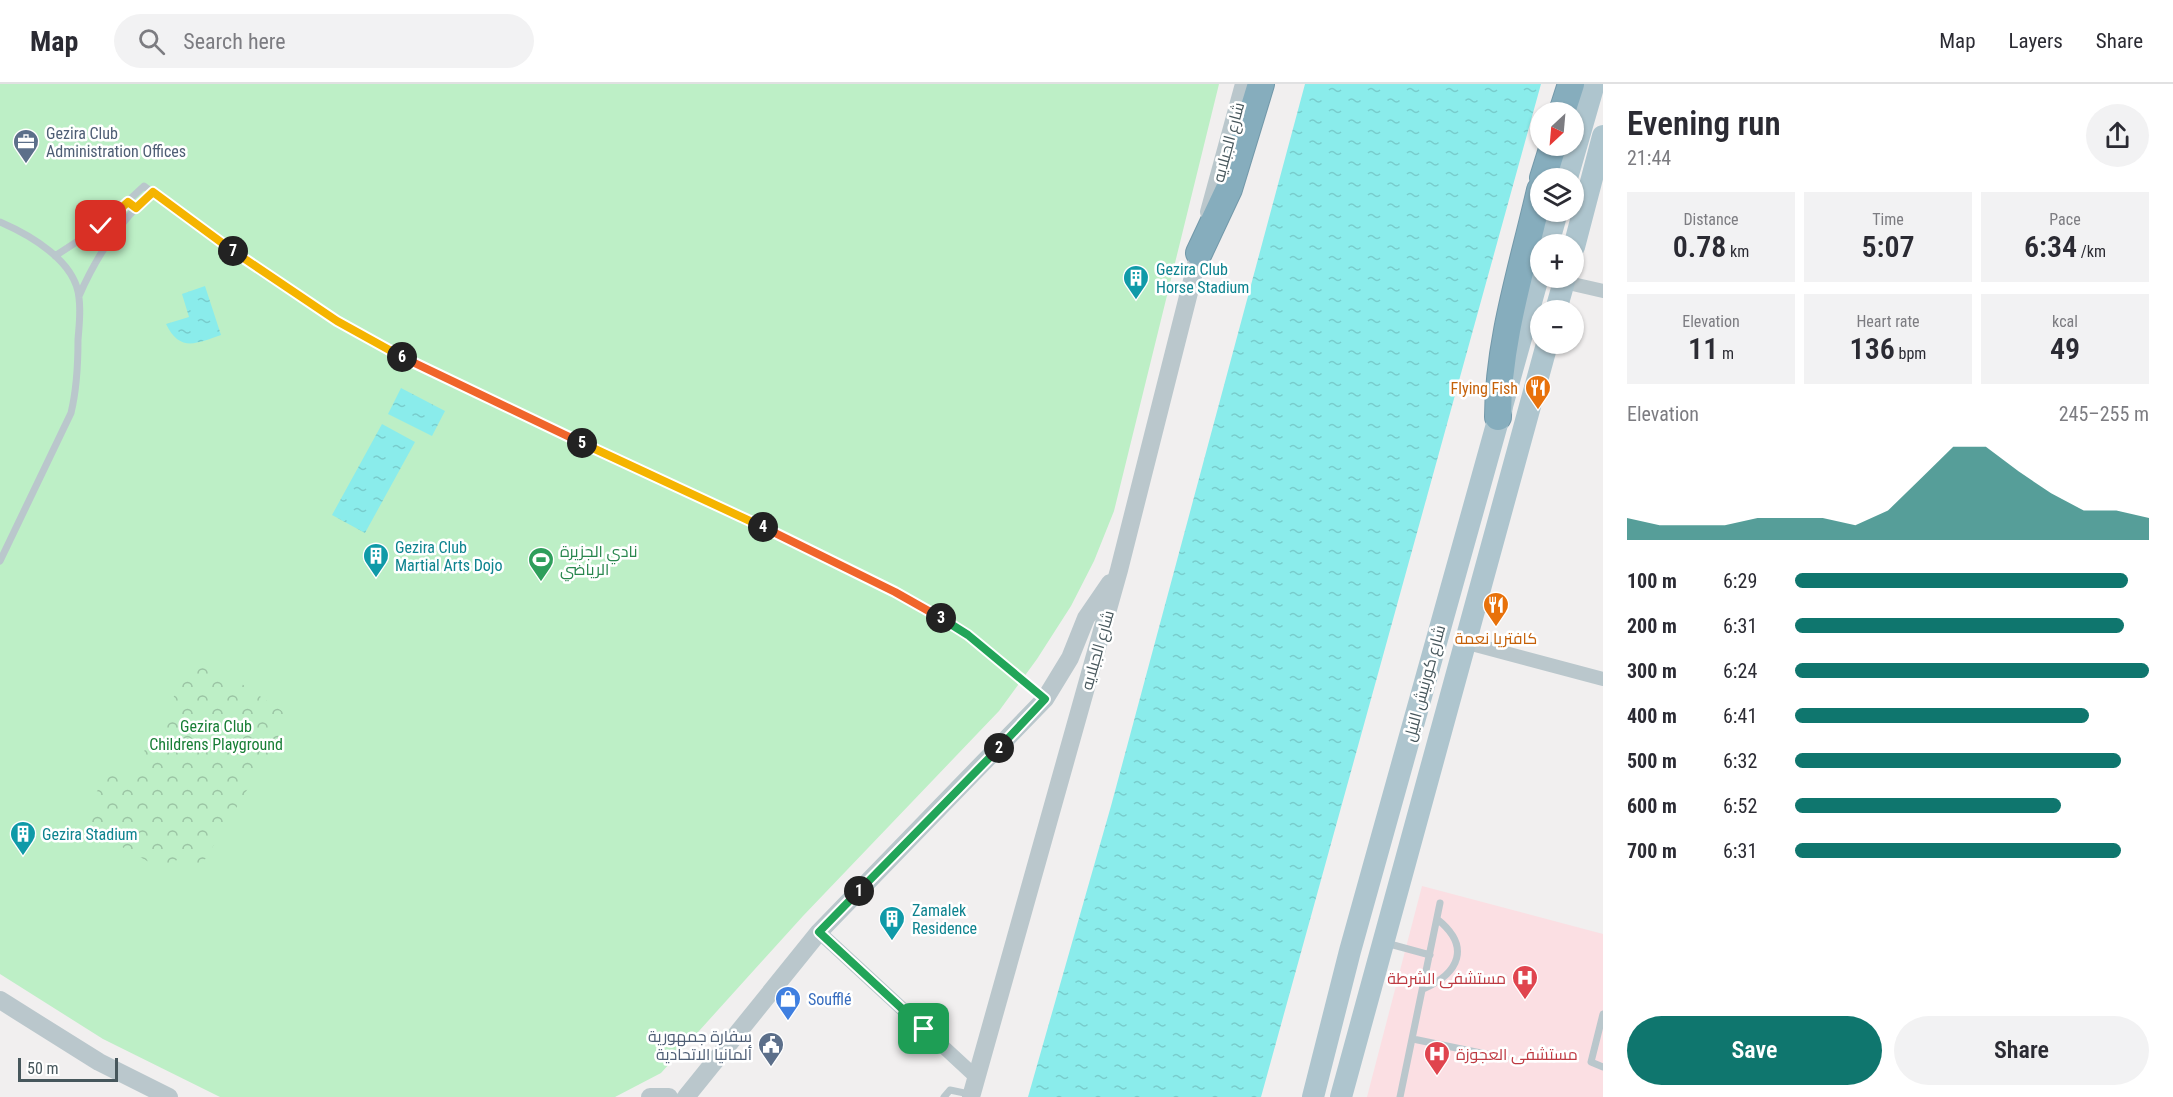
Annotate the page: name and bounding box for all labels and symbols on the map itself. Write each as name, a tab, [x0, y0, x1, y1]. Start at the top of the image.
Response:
street label: شارع الجبلايه	[1209, 100, 1250, 185]
north arrow	[1530, 102, 1584, 156]
place label: Gezira Club Administration Offices	[46, 124, 186, 161]
office icon: Gezira Club Administration Offices	[11, 127, 41, 165]
pin	[75, 200, 126, 251]
pin: 7	[218, 236, 248, 266]
place label: Gezira Club Horse Stadium	[1156, 260, 1249, 297]
building icon: Gezira Club Horse Stadium	[1121, 263, 1151, 301]
pin: 6	[387, 342, 417, 372]
restaurant icon: Flying Fish	[1523, 373, 1553, 411]
place label: Flying Fish	[1451, 379, 1518, 398]
pin: 5	[567, 428, 597, 458]
pin: 4	[748, 512, 778, 542]
place label: Gezira Club Martial Arts Dojo	[395, 538, 502, 575]
building icon: Gezira Club Martial Arts Dojo	[361, 541, 391, 579]
place label: نادي الجزيرة الرياضي	[560, 542, 638, 582]
sports icon: نادي الجزيرة الرياضي	[526, 545, 556, 583]
restaurant icon: كافتريا نعمة	[1481, 590, 1511, 628]
pin: 3	[926, 603, 956, 633]
street label: شارع الجبلايه	[1077, 608, 1120, 693]
street label: شارع كورنيش النيل	[1400, 623, 1451, 744]
place label: كافتريا نعمة	[1455, 629, 1537, 648]
park label: Gezira Club Childrens Playground	[149, 717, 283, 754]
pin: 2	[984, 733, 1014, 763]
building icon: Gezira Stadium	[8, 819, 38, 857]
place label: Gezira Stadium	[42, 825, 138, 844]
pin: 1	[844, 876, 874, 906]
place label: Zamalek Residence	[912, 901, 977, 938]
building icon: Zamalek Residence	[877, 904, 907, 942]
hospital icon: مستشفى الشرطة	[1510, 963, 1540, 1001]
place label: مستشفى الشرطة	[1387, 969, 1506, 989]
shop icon: Soufflé	[773, 984, 803, 1022]
place label: Soufflé	[808, 990, 851, 1009]
pin	[898, 1003, 949, 1054]
place label: سفارة جمهورية ألمانيا الاتحادية	[648, 1027, 752, 1064]
public building icon: سفارة جمهورية ألمانيا الاتحادية	[756, 1030, 786, 1068]
hospital icon: مستشفى العجوزة	[1422, 1039, 1452, 1077]
place label: مستشفى العجوزة	[1456, 1045, 1578, 1065]
scale bar	[18, 1055, 118, 1082]

